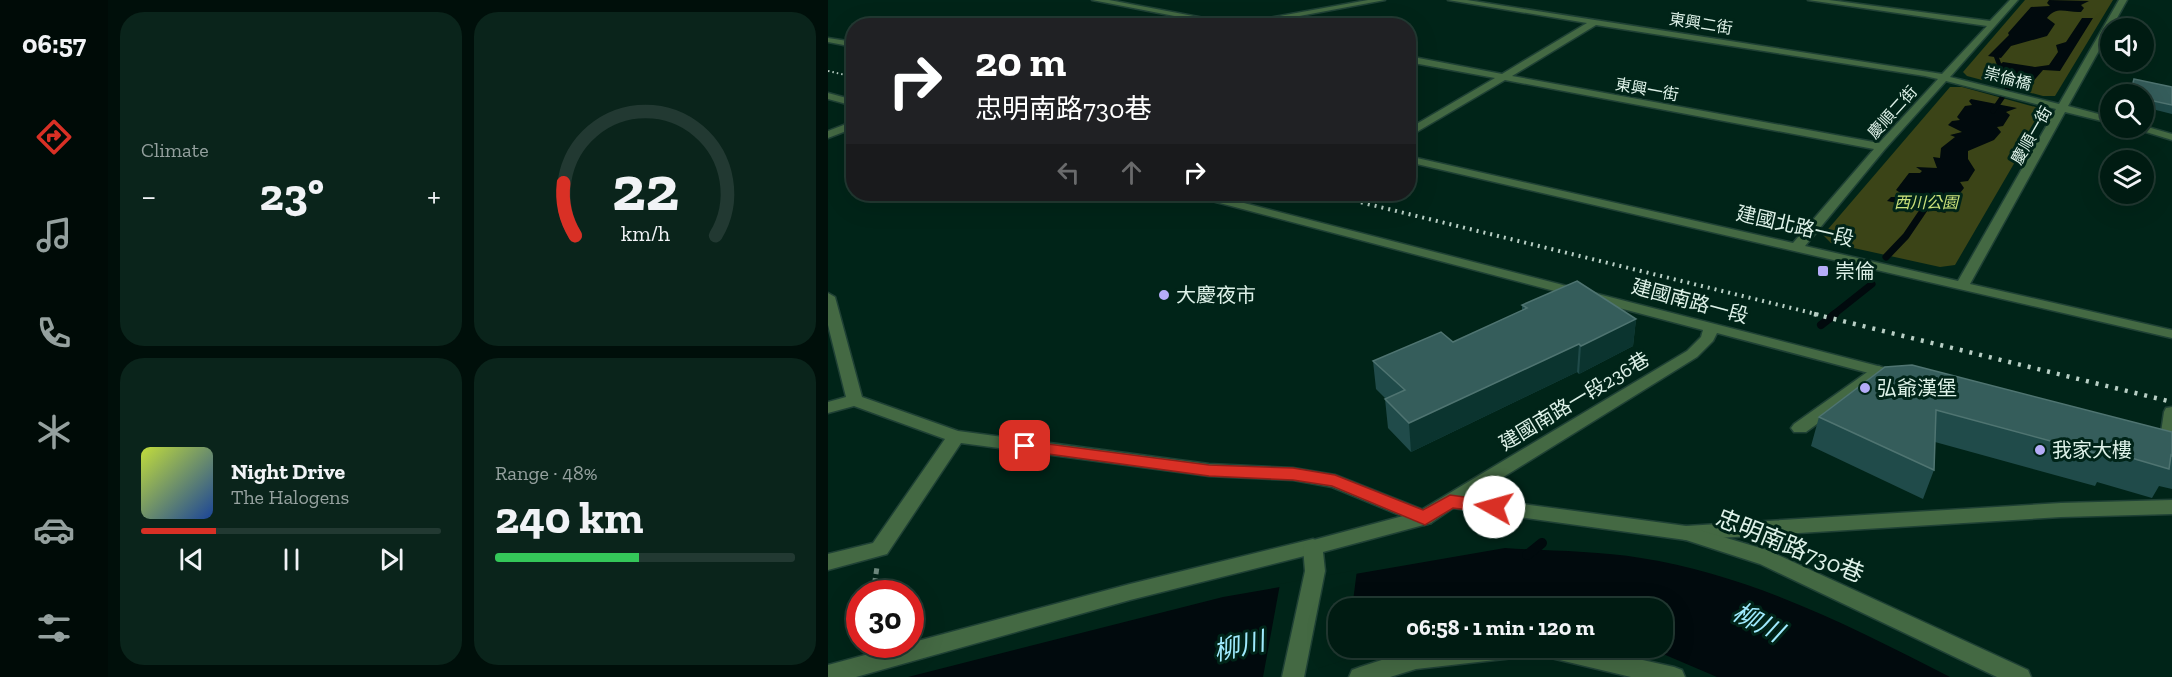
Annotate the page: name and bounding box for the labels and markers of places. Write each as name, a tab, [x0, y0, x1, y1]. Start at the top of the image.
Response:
place label: 崇倫	[1835, 259, 1875, 283]
marker: 崇倫	[1816, 264, 1830, 278]
place label: 大慶夜市	[1176, 283, 1256, 307]
marker: 大慶夜市	[1157, 288, 1171, 302]
place label: 弘爺漢堡	[1877, 376, 1957, 400]
marker: 弘爺漢堡	[1858, 381, 1872, 395]
pin	[999, 420, 1050, 471]
place label: 我家大樓	[2052, 438, 2132, 462]
marker: 我家大樓	[2033, 443, 2047, 457]

